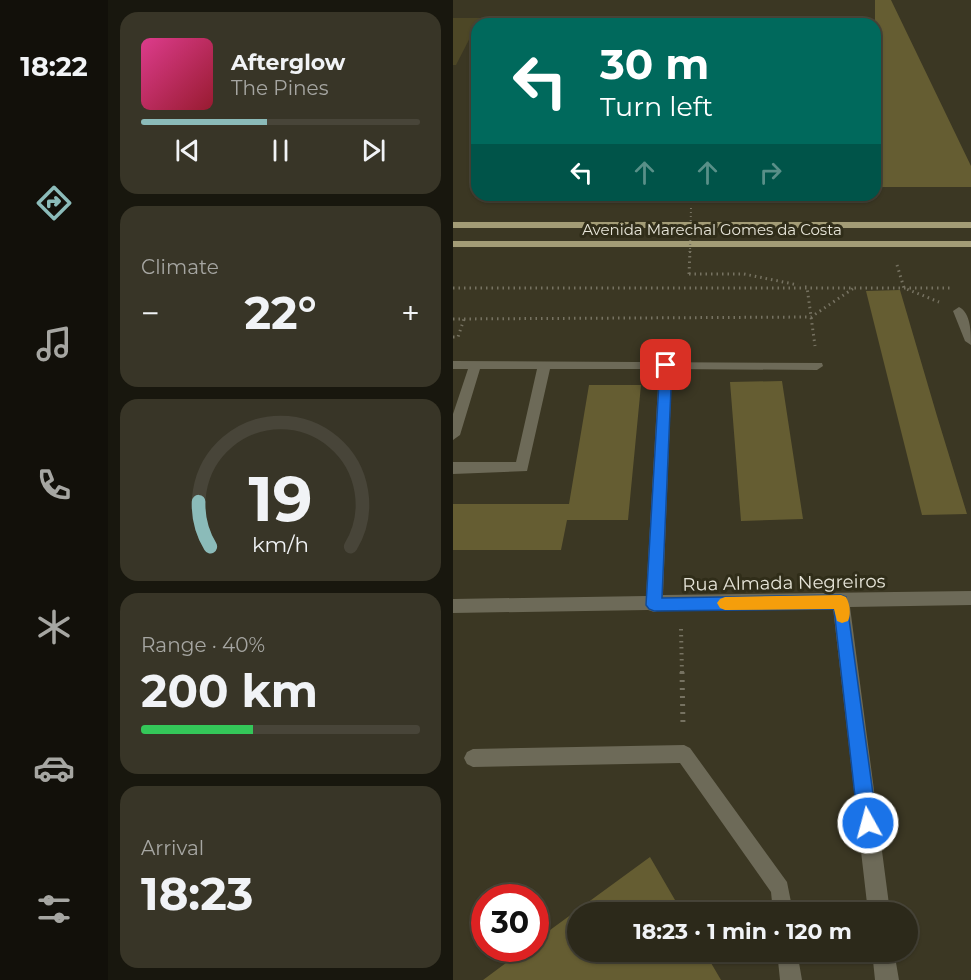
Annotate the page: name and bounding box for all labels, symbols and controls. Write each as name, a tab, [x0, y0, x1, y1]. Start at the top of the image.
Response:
text: 30 m	[600, 38, 709, 90]
icon: left	[501, 42, 579, 120]
text: Afterglow	[231, 49, 345, 76]
text: 18:22	[20, 50, 88, 83]
text: The Pines	[231, 76, 328, 100]
text: Turn left	[600, 90, 713, 123]
icon: previous	[171, 134, 204, 167]
icon: pause	[264, 134, 297, 167]
icon: next	[357, 134, 390, 167]
icon: left	[565, 156, 598, 189]
icon: ahead	[628, 156, 661, 189]
icon: ahead	[691, 156, 724, 189]
icon: right	[754, 156, 787, 189]
icon: directions	[33, 182, 75, 224]
street label: Avenida Marechal Gomes da Costa	[582, 220, 842, 239]
text: Climate	[141, 255, 219, 279]
text: 22°	[245, 285, 316, 340]
text: −	[141, 293, 160, 333]
text: +	[401, 293, 420, 333]
icon: music	[33, 323, 75, 365]
pin	[640, 339, 691, 390]
icon: arrive	[649, 348, 682, 381]
text: 19	[248, 461, 313, 537]
icon: phone	[33, 464, 75, 506]
text: km/h	[252, 531, 309, 557]
street label: Rua Almada Negreiros	[682, 570, 886, 596]
icon: climate	[33, 606, 75, 648]
text: Range · 40%	[141, 633, 265, 657]
text: 200 km	[141, 663, 318, 718]
icon: car	[33, 747, 75, 789]
position arrow	[836, 791, 900, 855]
text: Arrival	[141, 836, 204, 860]
text: 18:23	[141, 866, 253, 921]
speed limit sign: 30	[471, 884, 549, 962]
icon: filters	[33, 888, 75, 930]
text: 18:23 · 1 min · 120 m	[633, 918, 852, 945]

